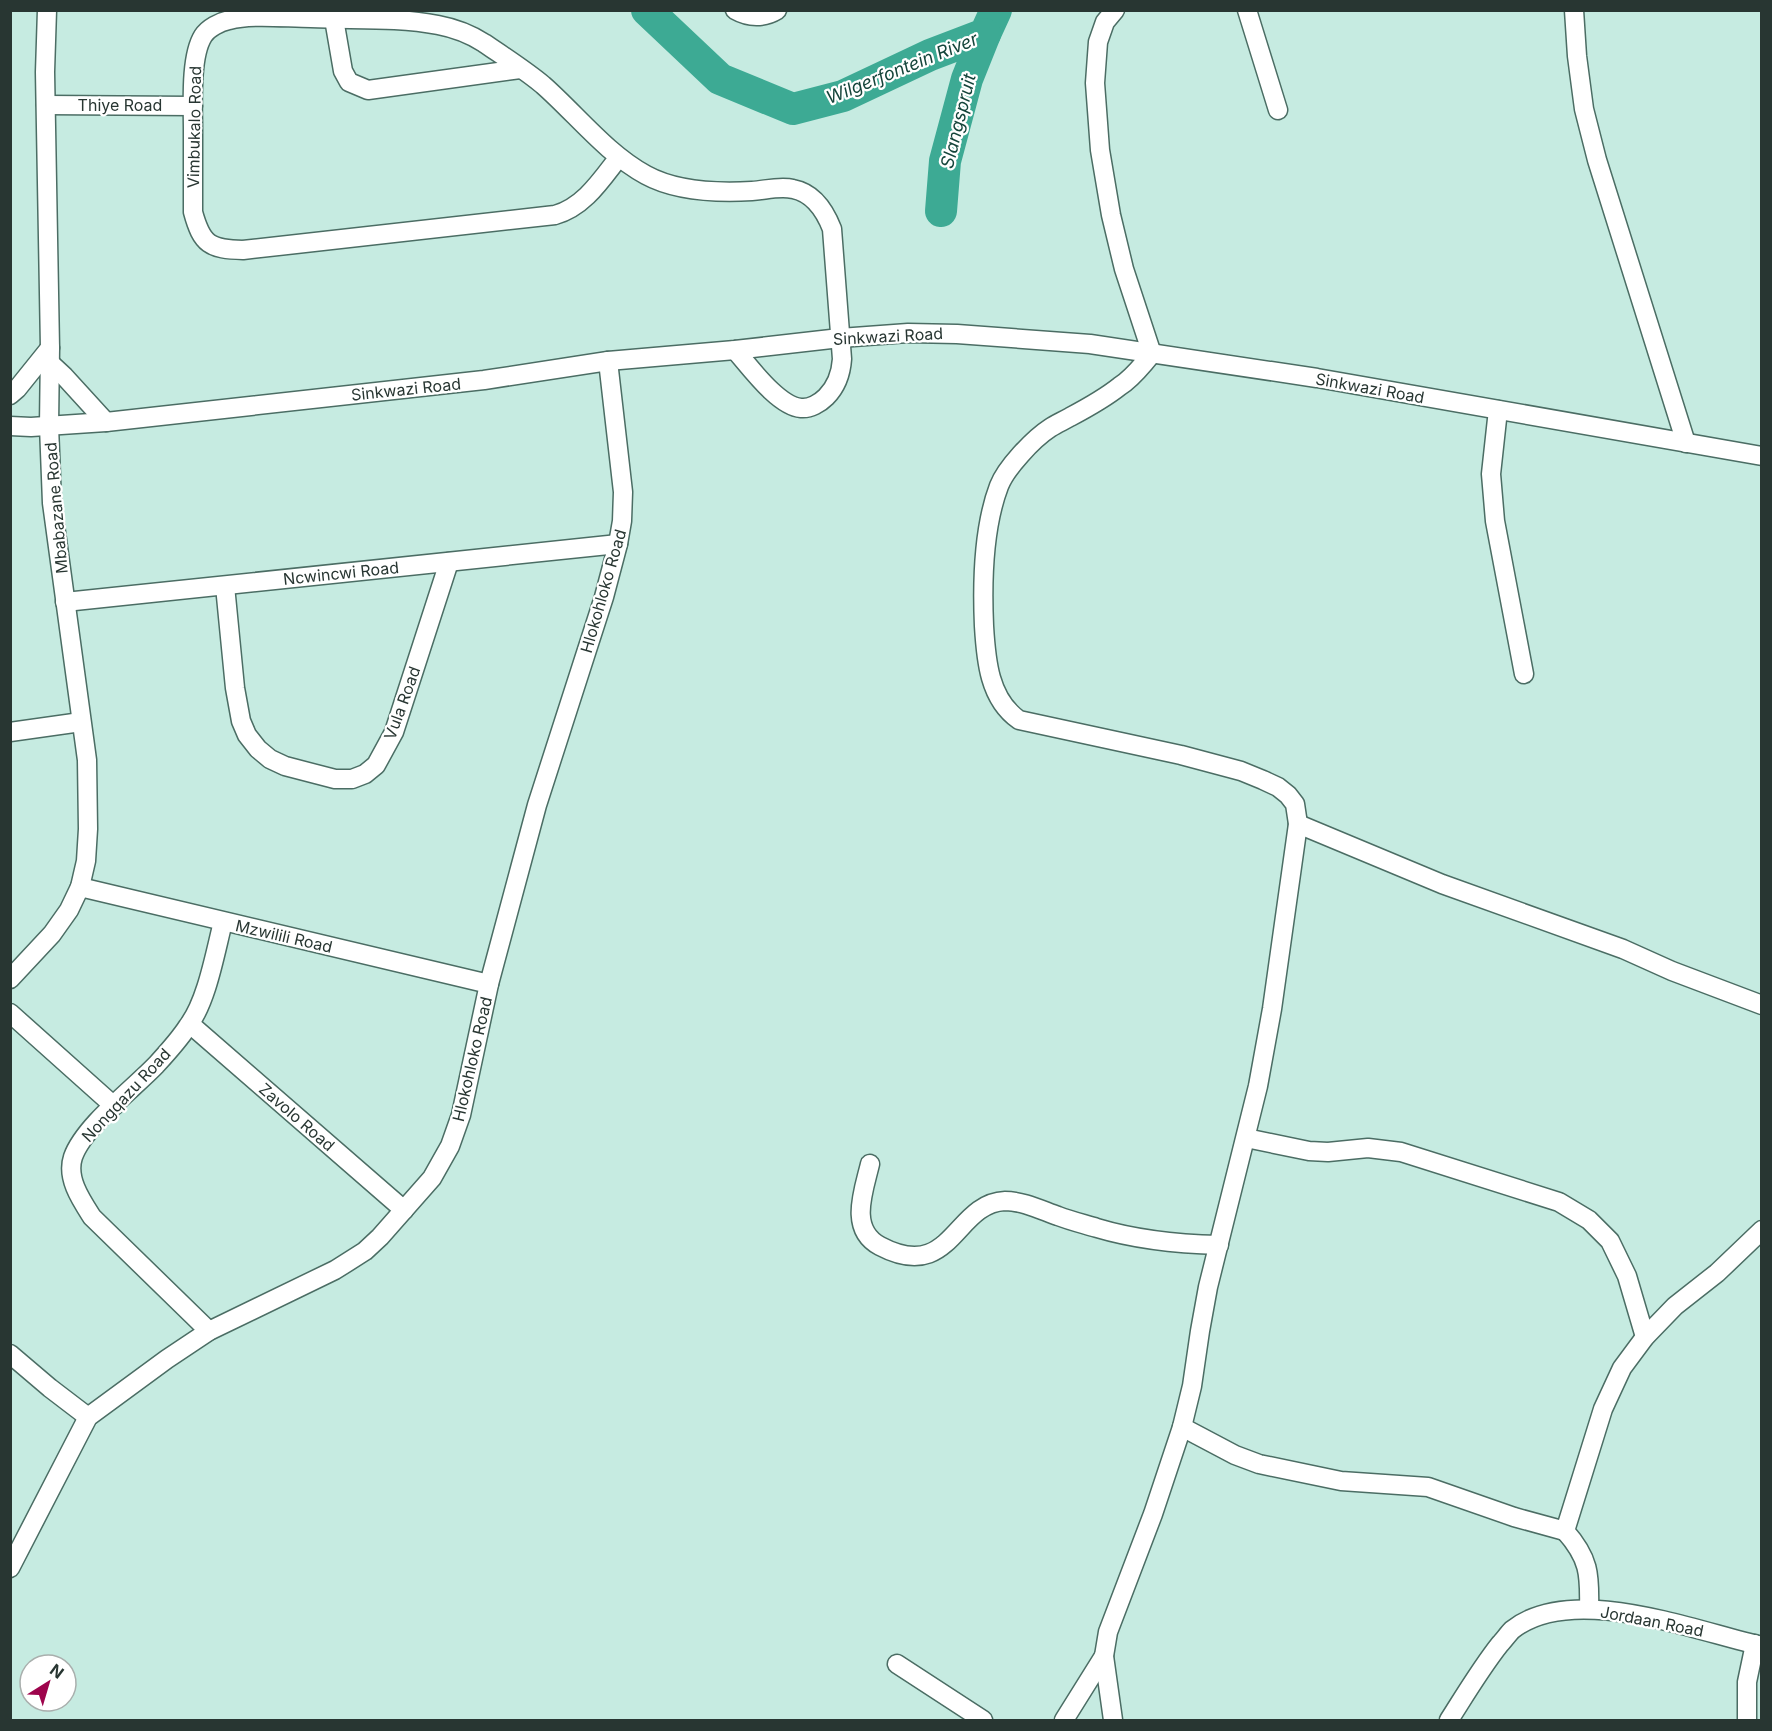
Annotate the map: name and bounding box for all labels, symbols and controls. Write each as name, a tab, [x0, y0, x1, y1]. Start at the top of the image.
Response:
water label: Wilgerfontein River	[823, 28, 982, 108]
street label: Vimbukalo Road	[183, 66, 205, 188]
water label: Slangspruit	[936, 70, 980, 171]
street label: Thiye Road	[78, 95, 162, 115]
street label: Sinkwazi Road	[832, 323, 944, 349]
street label: Sinkwazi Road	[1314, 369, 1426, 407]
street label: Sinkwazi Road	[350, 373, 462, 405]
street label: Mbabazane Road	[40, 441, 72, 575]
street label: Hlokohloko Road	[576, 527, 630, 655]
street label: Ncwincwi Road	[282, 557, 400, 589]
street label: Vula Road	[380, 664, 424, 742]
street label: Mzwilili Road	[234, 915, 334, 957]
street label: Hlokohloko Road	[448, 995, 496, 1123]
street label: Nongqazu Road	[77, 1044, 175, 1146]
street label: Zavolo Road	[255, 1079, 339, 1155]
street label: Jordaan Road	[1599, 1601, 1705, 1641]
north arrow	[18, 1653, 78, 1713]
text: N	[46, 1659, 68, 1683]

